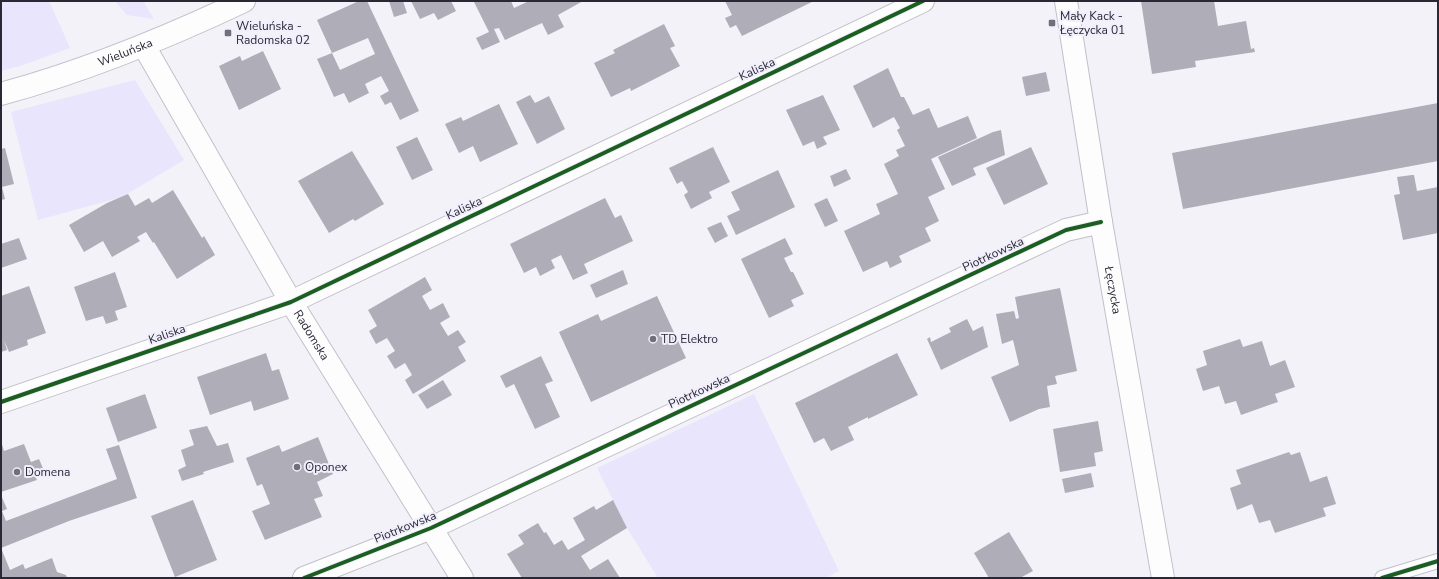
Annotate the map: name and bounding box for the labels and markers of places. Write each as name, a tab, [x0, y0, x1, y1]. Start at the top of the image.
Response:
place label: Mały Kack - Łęczycka 01	[1059, 8, 1125, 38]
place label: Wieluńska - Radomska 02	[236, 18, 310, 48]
marker: Mały Kack - Łęczycka 01	[1047, 18, 1057, 28]
marker: Wieluńska - Radomska 02	[223, 28, 233, 38]
place label: TD Elektro	[661, 331, 718, 347]
marker: TD Elektro	[648, 334, 658, 344]
place label: Oponex	[305, 459, 348, 475]
marker: Oponex	[292, 462, 302, 472]
place label: Domena	[25, 464, 70, 480]
marker: Domena	[12, 467, 22, 477]

